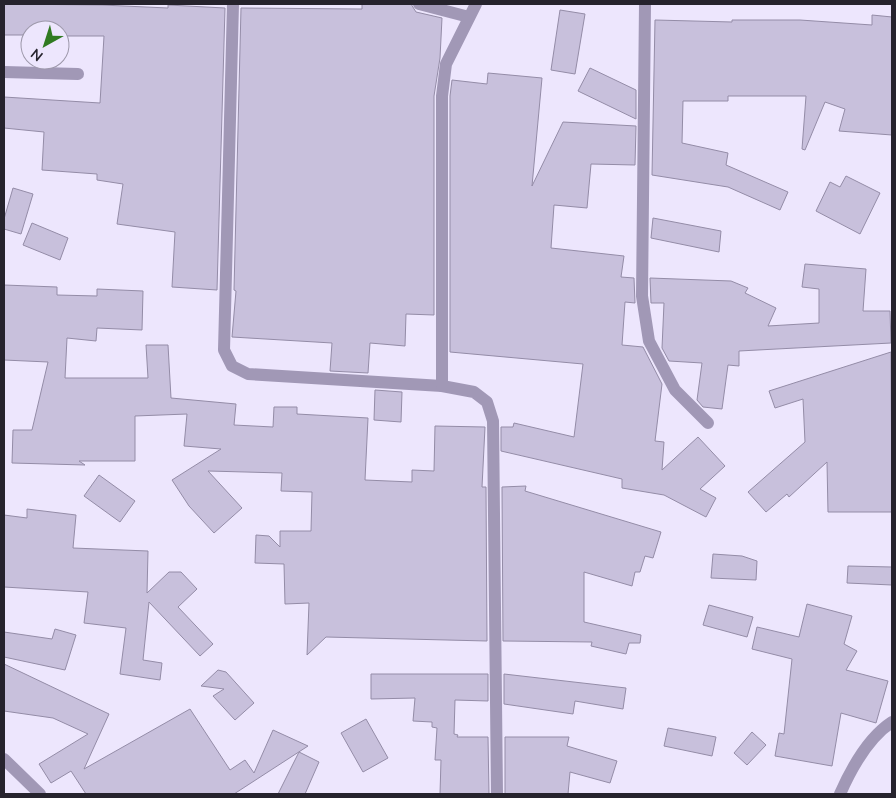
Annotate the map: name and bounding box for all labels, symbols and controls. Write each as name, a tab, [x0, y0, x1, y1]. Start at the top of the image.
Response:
north arrow	[20, 20, 70, 70]
text: N	[27, 45, 47, 65]

